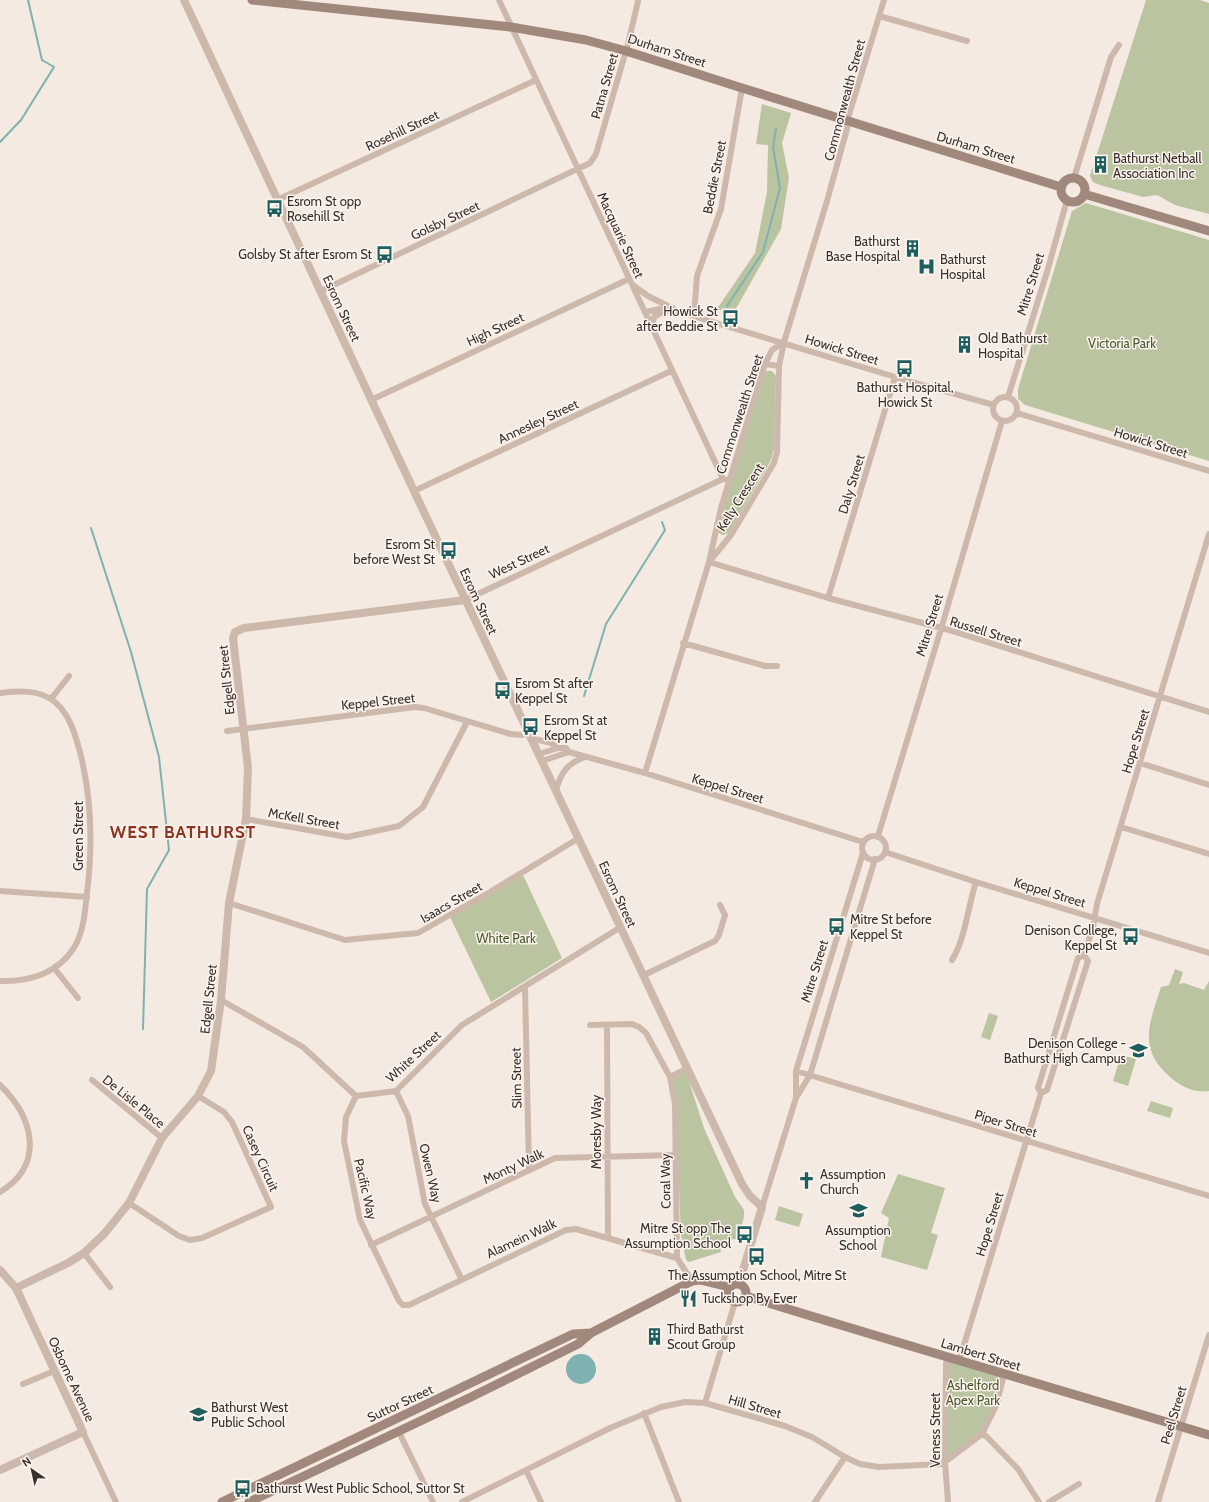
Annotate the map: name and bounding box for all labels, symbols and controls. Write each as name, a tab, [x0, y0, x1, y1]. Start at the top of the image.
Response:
street label: Durham Street	[626, 30, 709, 70]
street label: Commonwealth Street	[820, 37, 868, 163]
street label: Patna Street	[587, 51, 621, 121]
street label: Rosehill Street	[363, 106, 442, 154]
street label: Durham Street	[935, 127, 1018, 167]
street label: Beddie Street	[699, 138, 729, 215]
place label: Bathurst Netball Association Inc	[1113, 150, 1202, 181]
building icon: Bathurst Netball Association Inc	[1090, 155, 1110, 175]
street label: Macquarie Street	[594, 190, 648, 281]
place label: Esrom St opp Rosehill St	[287, 193, 361, 224]
street label: Golsby Street	[408, 197, 483, 243]
bus stop icon: Esrom St opp Rosehill St	[264, 198, 284, 218]
place label: Bathurst Base Hospital	[826, 233, 901, 264]
building icon: Bathurst Base Hospital	[903, 238, 923, 258]
bus stop icon: Golsby St after Esrom St	[375, 244, 395, 264]
place label: Golsby St after Esrom St	[238, 246, 373, 262]
street label: Mitre Street	[1013, 250, 1047, 317]
place label: Bathurst Hospital	[940, 251, 987, 282]
hospital icon: Bathurst Hospital	[917, 256, 937, 276]
street label: Esrom Street	[320, 272, 365, 344]
place label: Howick St after Beddie St	[637, 303, 719, 334]
street label: High Street	[464, 308, 527, 349]
bus stop icon: Howick St after Beddie St	[721, 308, 741, 328]
street label: Howick Street	[803, 330, 881, 368]
place label: Old Bathurst Hospital	[978, 330, 1048, 361]
building icon: Old Bathurst Hospital	[955, 335, 975, 355]
park label: Victoria Park	[1088, 335, 1156, 351]
street label: Commonwealth Street	[712, 351, 766, 476]
bus stop icon: Bathurst Hospital, Howick St	[895, 358, 915, 378]
place label: Bathurst Hospital, Howick St	[857, 379, 954, 410]
street label: Annesley Street	[495, 395, 581, 447]
street label: Howick Street	[1112, 423, 1190, 461]
street label: Daly Street	[834, 452, 868, 516]
street label: Kelly Crescent	[713, 460, 768, 534]
place label: Esrom St before West St	[353, 536, 436, 567]
street label: West Street	[486, 540, 552, 582]
bus stop icon: Esrom St before West St	[438, 541, 458, 561]
street label: Esrom Street	[457, 565, 502, 637]
street label: Mitre Street	[912, 591, 946, 658]
street label: Russell Street	[948, 612, 1024, 650]
street label: Edgell Street	[214, 644, 238, 716]
place label: Esrom St after Keppel St	[515, 675, 594, 706]
bus stop icon: Esrom St after Keppel St	[492, 680, 512, 700]
street label: Keppel Street	[340, 689, 416, 713]
street label: Hope Street	[1118, 706, 1153, 775]
place label: Esrom St at Keppel St	[544, 712, 608, 743]
bus stop icon: Esrom St at Keppel St	[521, 717, 541, 737]
street label: Keppel Street	[690, 770, 766, 807]
street label: Green Street	[70, 801, 86, 871]
street label: McKell Street	[267, 804, 342, 832]
district label: WEST BATHURST	[110, 822, 256, 842]
street label: Esrom Street	[596, 858, 641, 930]
street label: Keppel Street	[1012, 874, 1088, 911]
street label: Isaacs Street	[417, 878, 485, 926]
place label: Mitre St before Keppel St	[850, 911, 932, 942]
bus stop icon: Mitre St before Keppel St	[827, 916, 847, 936]
place label: Denison College, Keppel St	[1025, 922, 1118, 953]
bus stop icon: Denison College, Keppel St	[1120, 927, 1140, 947]
park label: White Park	[476, 930, 536, 946]
street label: Mitre Street	[797, 937, 831, 1004]
street label: Edgell Street	[196, 963, 220, 1035]
street label: White Street	[382, 1026, 444, 1086]
place label: Denison College - Bathurst High Campus	[1004, 1035, 1127, 1066]
school or university icon: Denison College - Bathurst High Campus	[1129, 1040, 1149, 1060]
street label: Slim Street	[507, 1047, 525, 1109]
street label: De Lisle Place	[100, 1071, 169, 1131]
street label: Moresby Way	[588, 1094, 604, 1169]
street label: Piper Street	[973, 1106, 1040, 1140]
street label: Casey Circuit	[239, 1122, 283, 1194]
street label: Owen Way	[416, 1142, 446, 1205]
street label: Monty Walk	[480, 1145, 546, 1187]
street label: Coral Way	[657, 1153, 673, 1209]
street label: Pacific Way	[351, 1157, 381, 1222]
place label: Assumption Church	[820, 1166, 886, 1197]
church icon: Assumption Church	[797, 1171, 817, 1191]
street label: Hope Street	[972, 1189, 1007, 1258]
school or university icon: Assumption School	[848, 1201, 868, 1221]
street label: Alamein Walk	[484, 1215, 559, 1261]
place label: Mitre St opp The Assumption School	[624, 1220, 731, 1251]
place label: Assumption School	[825, 1222, 891, 1253]
bus stop icon: Mitre St opp The Assumption School	[734, 1225, 754, 1245]
bus stop icon: The Assumption School, Mitre St	[747, 1246, 767, 1266]
place label: The Assumption School, Mitre St	[668, 1267, 847, 1283]
restaurant icon: Tuckshop By Ever	[679, 1288, 699, 1308]
place label: Tuckshop By Ever	[702, 1290, 798, 1306]
place label: Third Bathurst Scout Group	[667, 1321, 744, 1352]
building icon: Third Bathurst Scout Group	[644, 1326, 664, 1346]
street label: Osborne Avenue	[45, 1334, 99, 1424]
street label: Lambert Street	[939, 1334, 1024, 1374]
park label: Ashelford Apex Park	[946, 1377, 1000, 1408]
street label: Suttor Street	[365, 1381, 436, 1425]
street label: Peel Street	[1157, 1383, 1190, 1446]
street label: Hill Street	[727, 1391, 784, 1421]
street label: Veness Street	[927, 1392, 943, 1467]
place label: Bathurst West Public School	[211, 1399, 289, 1430]
school or university icon: Bathurst West Public School	[188, 1404, 208, 1424]
north arrow	[12, 1450, 52, 1490]
text: N	[19, 1454, 34, 1470]
bus stop icon: Bathurst West Public School, Suttor St	[233, 1478, 253, 1498]
place label: Bathurst West Public School, Suttor St	[256, 1480, 465, 1496]

